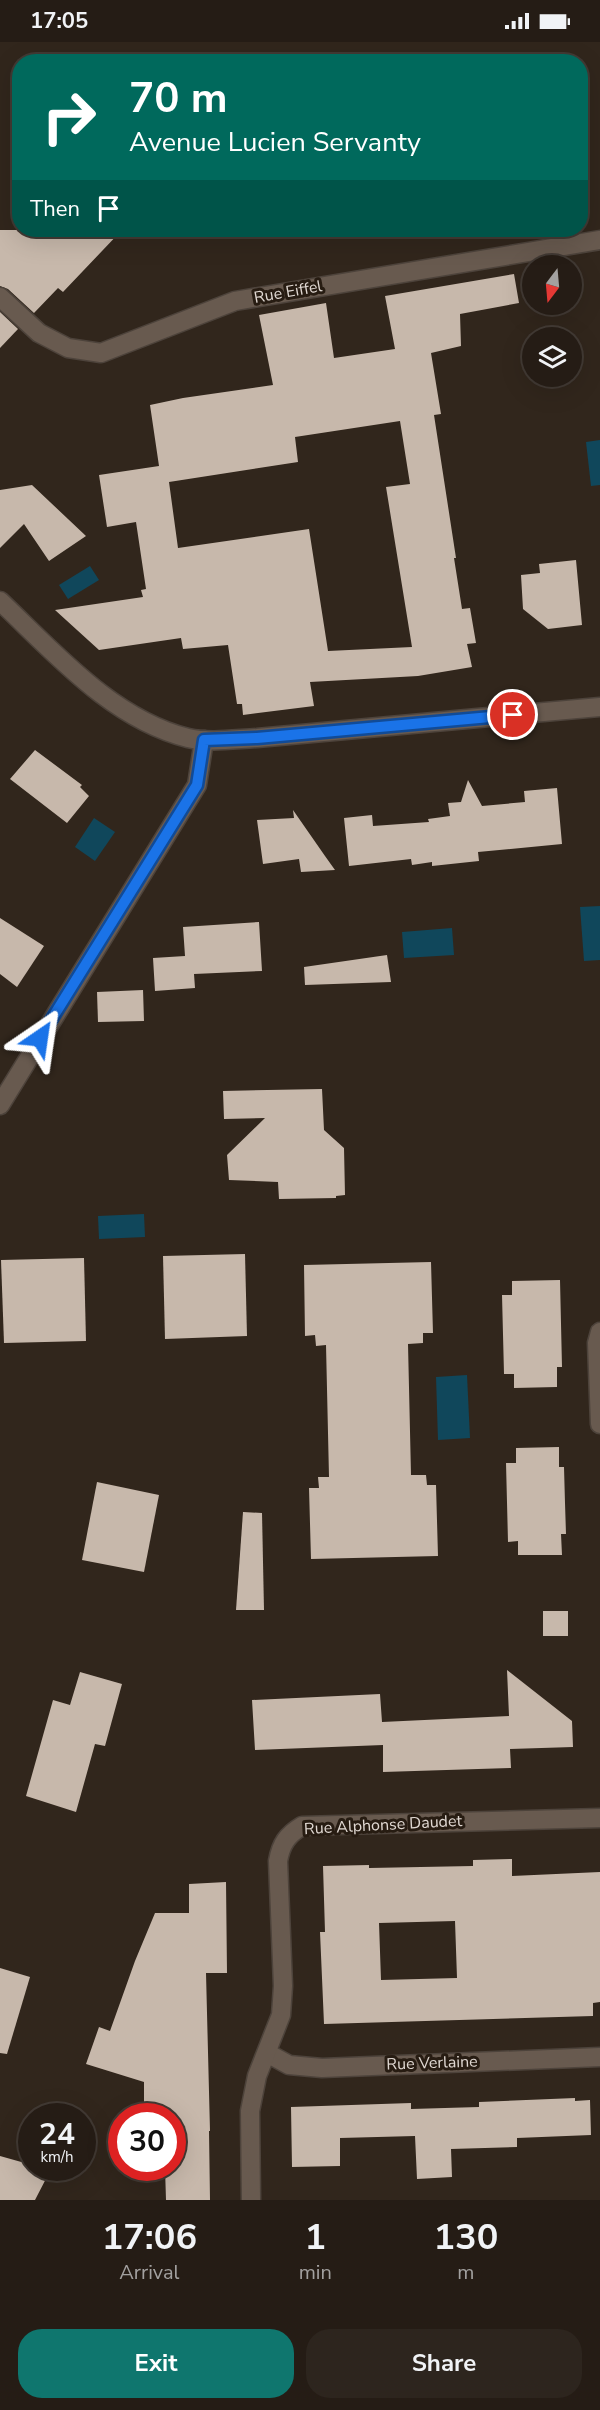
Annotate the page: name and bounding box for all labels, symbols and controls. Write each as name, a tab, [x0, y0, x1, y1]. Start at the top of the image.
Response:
text: 17:05	[30, 6, 88, 36]
text: 70 m	[129, 70, 228, 127]
icon: right	[30, 78, 108, 156]
text: Avenue Lucien Servanty	[129, 124, 421, 161]
icon: arrive	[92, 192, 125, 225]
text: Then	[30, 194, 80, 224]
north arrow	[522, 255, 582, 315]
map controls	[522, 255, 582, 387]
street label: Rue Eiffel	[252, 275, 324, 309]
button: layers	[522, 327, 582, 387]
pin	[487, 689, 538, 740]
icon: arrive	[496, 698, 529, 731]
position arrow	[8, 1006, 72, 1070]
street label: Rue Alphonse Daudet	[303, 1810, 463, 1840]
street label: Rue Verlaine	[386, 2050, 478, 2076]
speed limit sign: 30	[108, 2103, 186, 2181]
text: 24	[39, 2114, 75, 2155]
text: km/h	[40, 2147, 74, 2167]
text: 17:06	[102, 2213, 197, 2262]
text: 1	[304, 2213, 326, 2262]
text: 130	[433, 2213, 498, 2262]
text: Arrival	[119, 2259, 179, 2286]
text: min	[299, 2259, 332, 2286]
text: m	[457, 2259, 474, 2286]
button: Exit	[18, 2329, 294, 2398]
button: Share	[306, 2329, 582, 2398]

